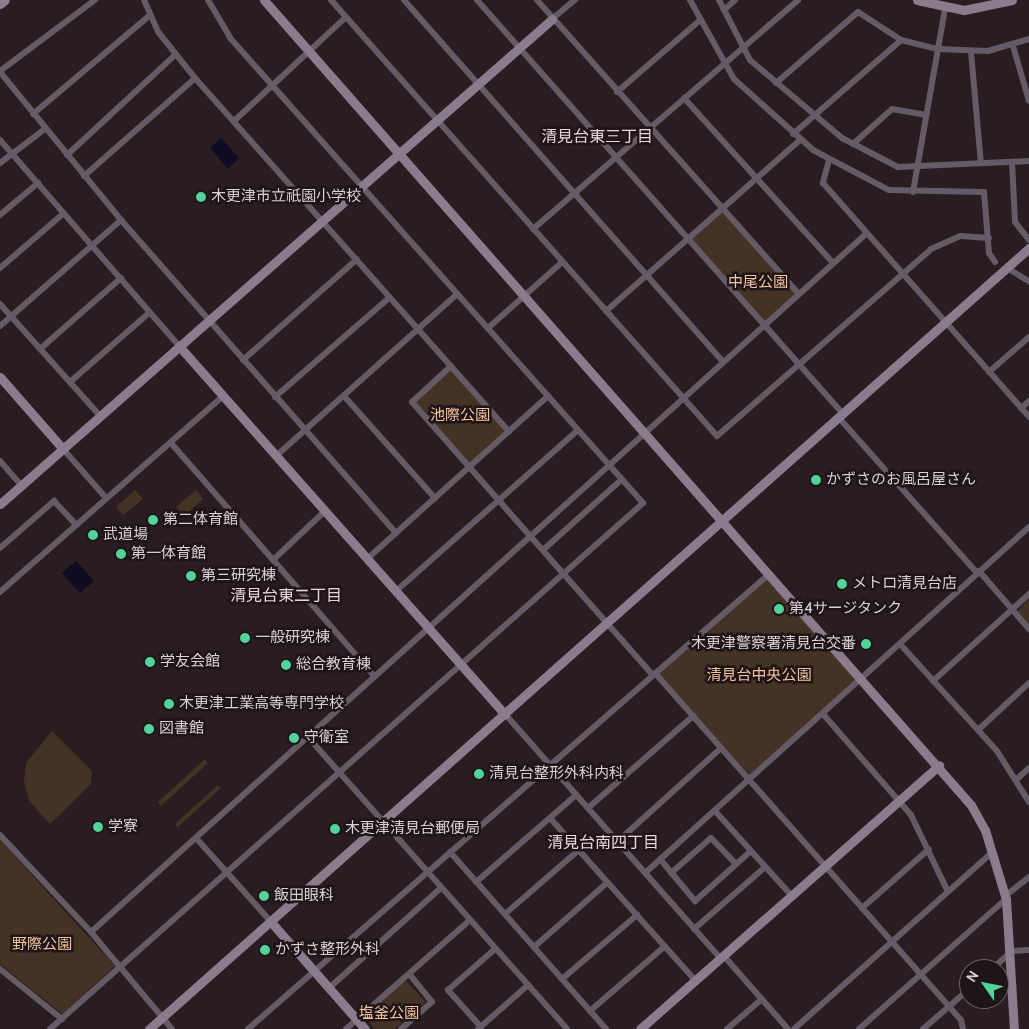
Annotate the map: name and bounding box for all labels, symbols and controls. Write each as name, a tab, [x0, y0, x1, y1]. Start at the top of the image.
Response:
district label: 清見台東三丁目	[541, 127, 653, 147]
place label: 木更津市立祇園小学校	[211, 188, 361, 206]
marker: 木更津市立祇園小学校	[195, 191, 207, 203]
park label: 中尾公園	[728, 274, 788, 292]
park label: 池際公園	[430, 407, 490, 425]
place label: かずさのお風呂屋さん	[826, 471, 976, 489]
marker: かずさのお風呂屋さん	[810, 474, 822, 486]
place label: 第二体育館	[163, 511, 238, 529]
marker: 第二体育館	[147, 514, 159, 526]
place label: 武道場	[103, 526, 148, 544]
marker: 武道場	[87, 529, 99, 541]
place label: 第一体育館	[131, 545, 206, 563]
marker: 第一体育館	[115, 548, 127, 560]
place label: 第三研究棟	[201, 567, 276, 585]
marker: 第三研究棟	[185, 570, 197, 582]
place label: メトロ清見台店	[852, 575, 957, 593]
marker: メトロ清見台店	[836, 578, 848, 590]
district label: 清見台東二丁目	[230, 586, 342, 606]
place label: 第4サージタンク	[789, 600, 903, 618]
marker: 第4サージタンク	[773, 603, 785, 615]
place label: 一般研究棟	[255, 629, 330, 647]
marker: 一般研究棟	[239, 632, 251, 644]
place label: 木更津警察署清見台交番	[691, 635, 856, 653]
marker: 木更津警察署清見台交番	[860, 638, 872, 650]
place label: 学友会館	[160, 653, 220, 671]
marker: 学友会館	[144, 656, 156, 668]
place label: 総合教育棟	[296, 656, 371, 674]
marker: 総合教育棟	[280, 659, 292, 671]
park label: 清見台中央公園	[707, 667, 811, 685]
place label: 木更津工業高等専門学校	[179, 695, 344, 713]
marker: 木更津工業高等専門学校	[163, 698, 175, 710]
place label: 図書館	[159, 720, 204, 738]
marker: 図書館	[143, 723, 155, 735]
place label: 守衛室	[304, 729, 349, 747]
marker: 守衛室	[288, 732, 300, 744]
place label: 清見台整形外科内科	[489, 765, 624, 783]
marker: 清見台整形外科内科	[473, 768, 485, 780]
place label: 学寮	[108, 818, 138, 836]
place label: 木更津清見台郵便局	[345, 820, 480, 838]
marker: 学寮	[92, 821, 104, 833]
marker: 木更津清見台郵便局	[329, 823, 341, 835]
district label: 清見台南四丁目	[547, 833, 659, 853]
place label: 飯田眼科	[274, 887, 334, 905]
marker: 飯田眼科	[258, 890, 270, 902]
park label: 野際公園	[12, 936, 72, 954]
place label: かずさ整形外科	[275, 941, 380, 959]
marker: かずさ整形外科	[259, 944, 271, 956]
north arrow	[959, 959, 1009, 1009]
text: N	[962, 967, 983, 985]
park label: 塩釜公園	[359, 1005, 419, 1023]

